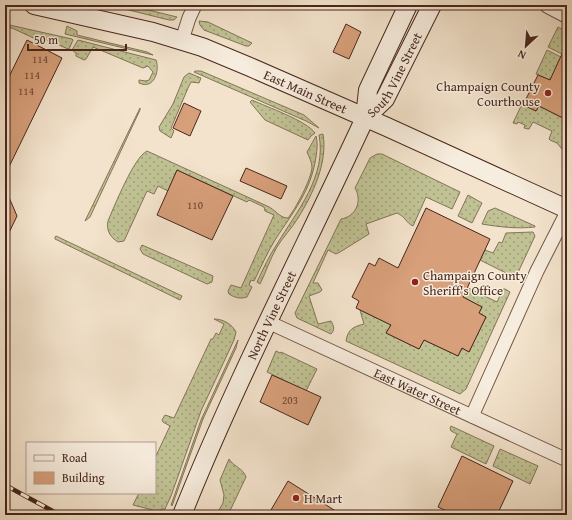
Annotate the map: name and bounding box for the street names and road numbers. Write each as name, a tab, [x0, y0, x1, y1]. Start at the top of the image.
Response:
street label: South Vine Street	[362, 29, 427, 122]
street label: East Main Street	[261, 65, 350, 119]
street label: North Vine Street	[242, 267, 301, 363]
street label: East Water Street	[371, 363, 465, 420]

